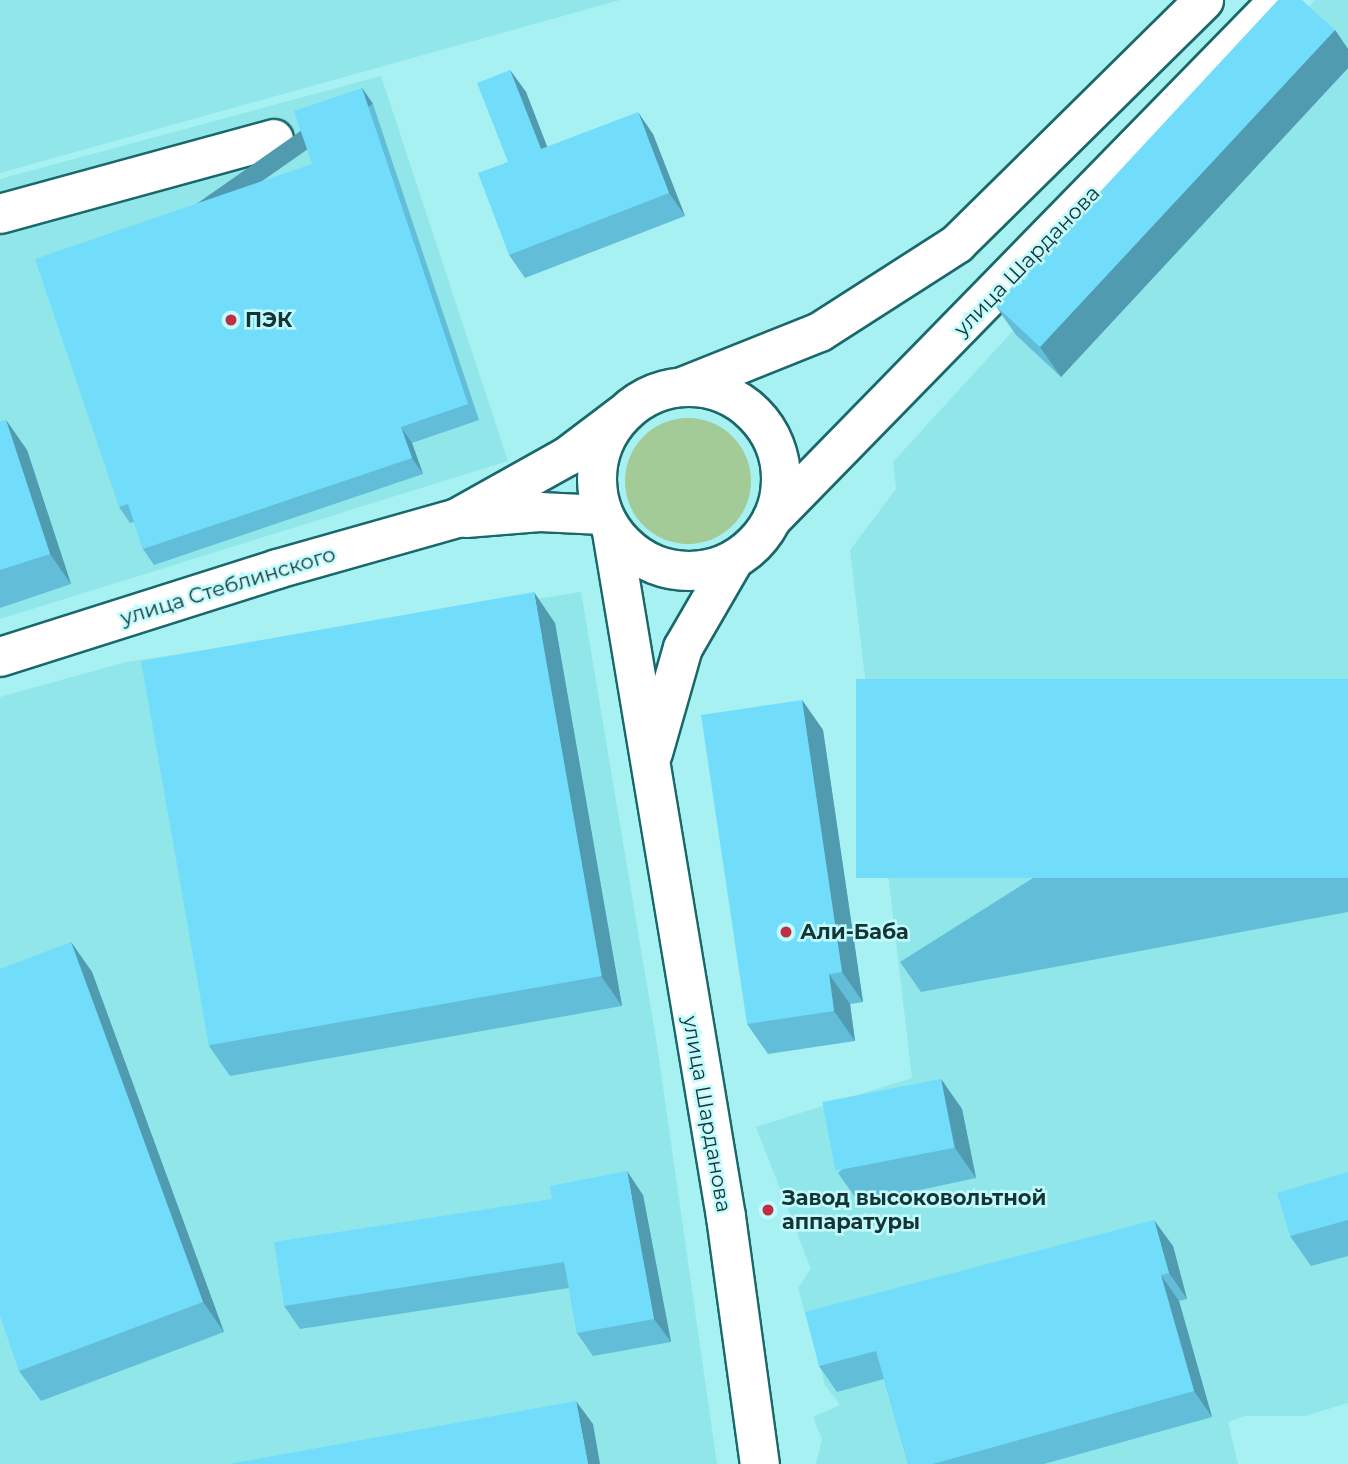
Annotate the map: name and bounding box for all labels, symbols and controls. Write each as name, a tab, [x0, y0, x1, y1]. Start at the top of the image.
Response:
street label: улица Шарданова	[949, 181, 1105, 341]
place label: ПЭК	[245, 307, 292, 333]
marker: ПЭК	[223, 312, 239, 328]
street label: улица Стеблинского	[117, 541, 339, 631]
place label: Али-Баба	[800, 919, 909, 945]
marker: Али-Баба	[778, 924, 794, 940]
street label: улица Шарданова	[677, 1014, 737, 1214]
place label: Завод высоковольтной аппаратуры	[782, 1185, 1046, 1235]
marker: Завод высоковольтной аппаратуры	[760, 1202, 776, 1218]

